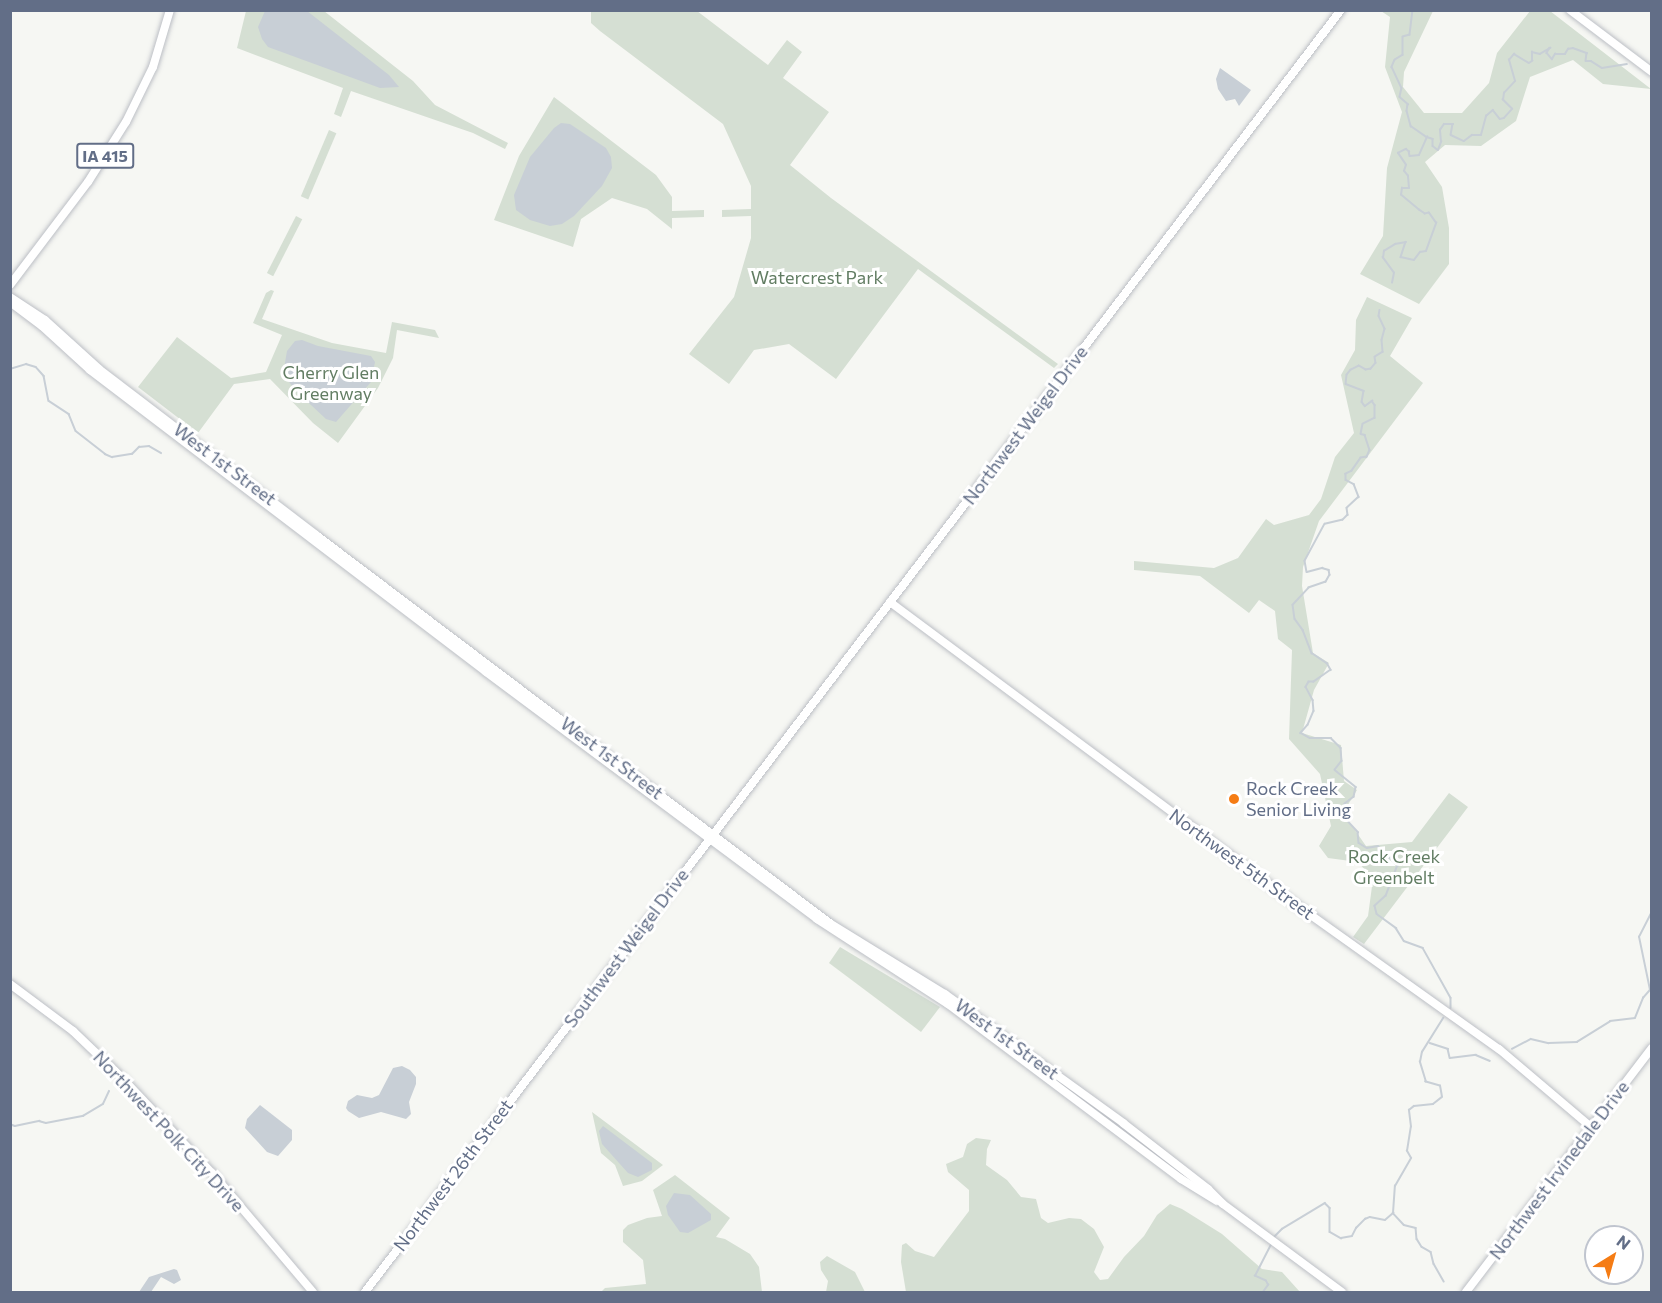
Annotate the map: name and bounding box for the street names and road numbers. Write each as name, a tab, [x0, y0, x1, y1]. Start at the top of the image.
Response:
road number: IA 415	[75, 143, 135, 169]
street label: Northwest Weigel Drive	[958, 341, 1092, 509]
street label: West 1st Street	[169, 418, 281, 510]
street label: West 1st Street	[556, 712, 668, 804]
street label: Northwest 5th Street	[1165, 804, 1319, 924]
street label: Southwest Weigel Drive	[559, 864, 693, 1032]
street label: West 1st Street	[951, 994, 1063, 1084]
street label: Northwest Polk City Drive	[89, 1046, 249, 1216]
street label: Northwest Irvinedale Drive	[1485, 1076, 1633, 1264]
street label: Northwest 26th Street	[389, 1095, 517, 1255]

